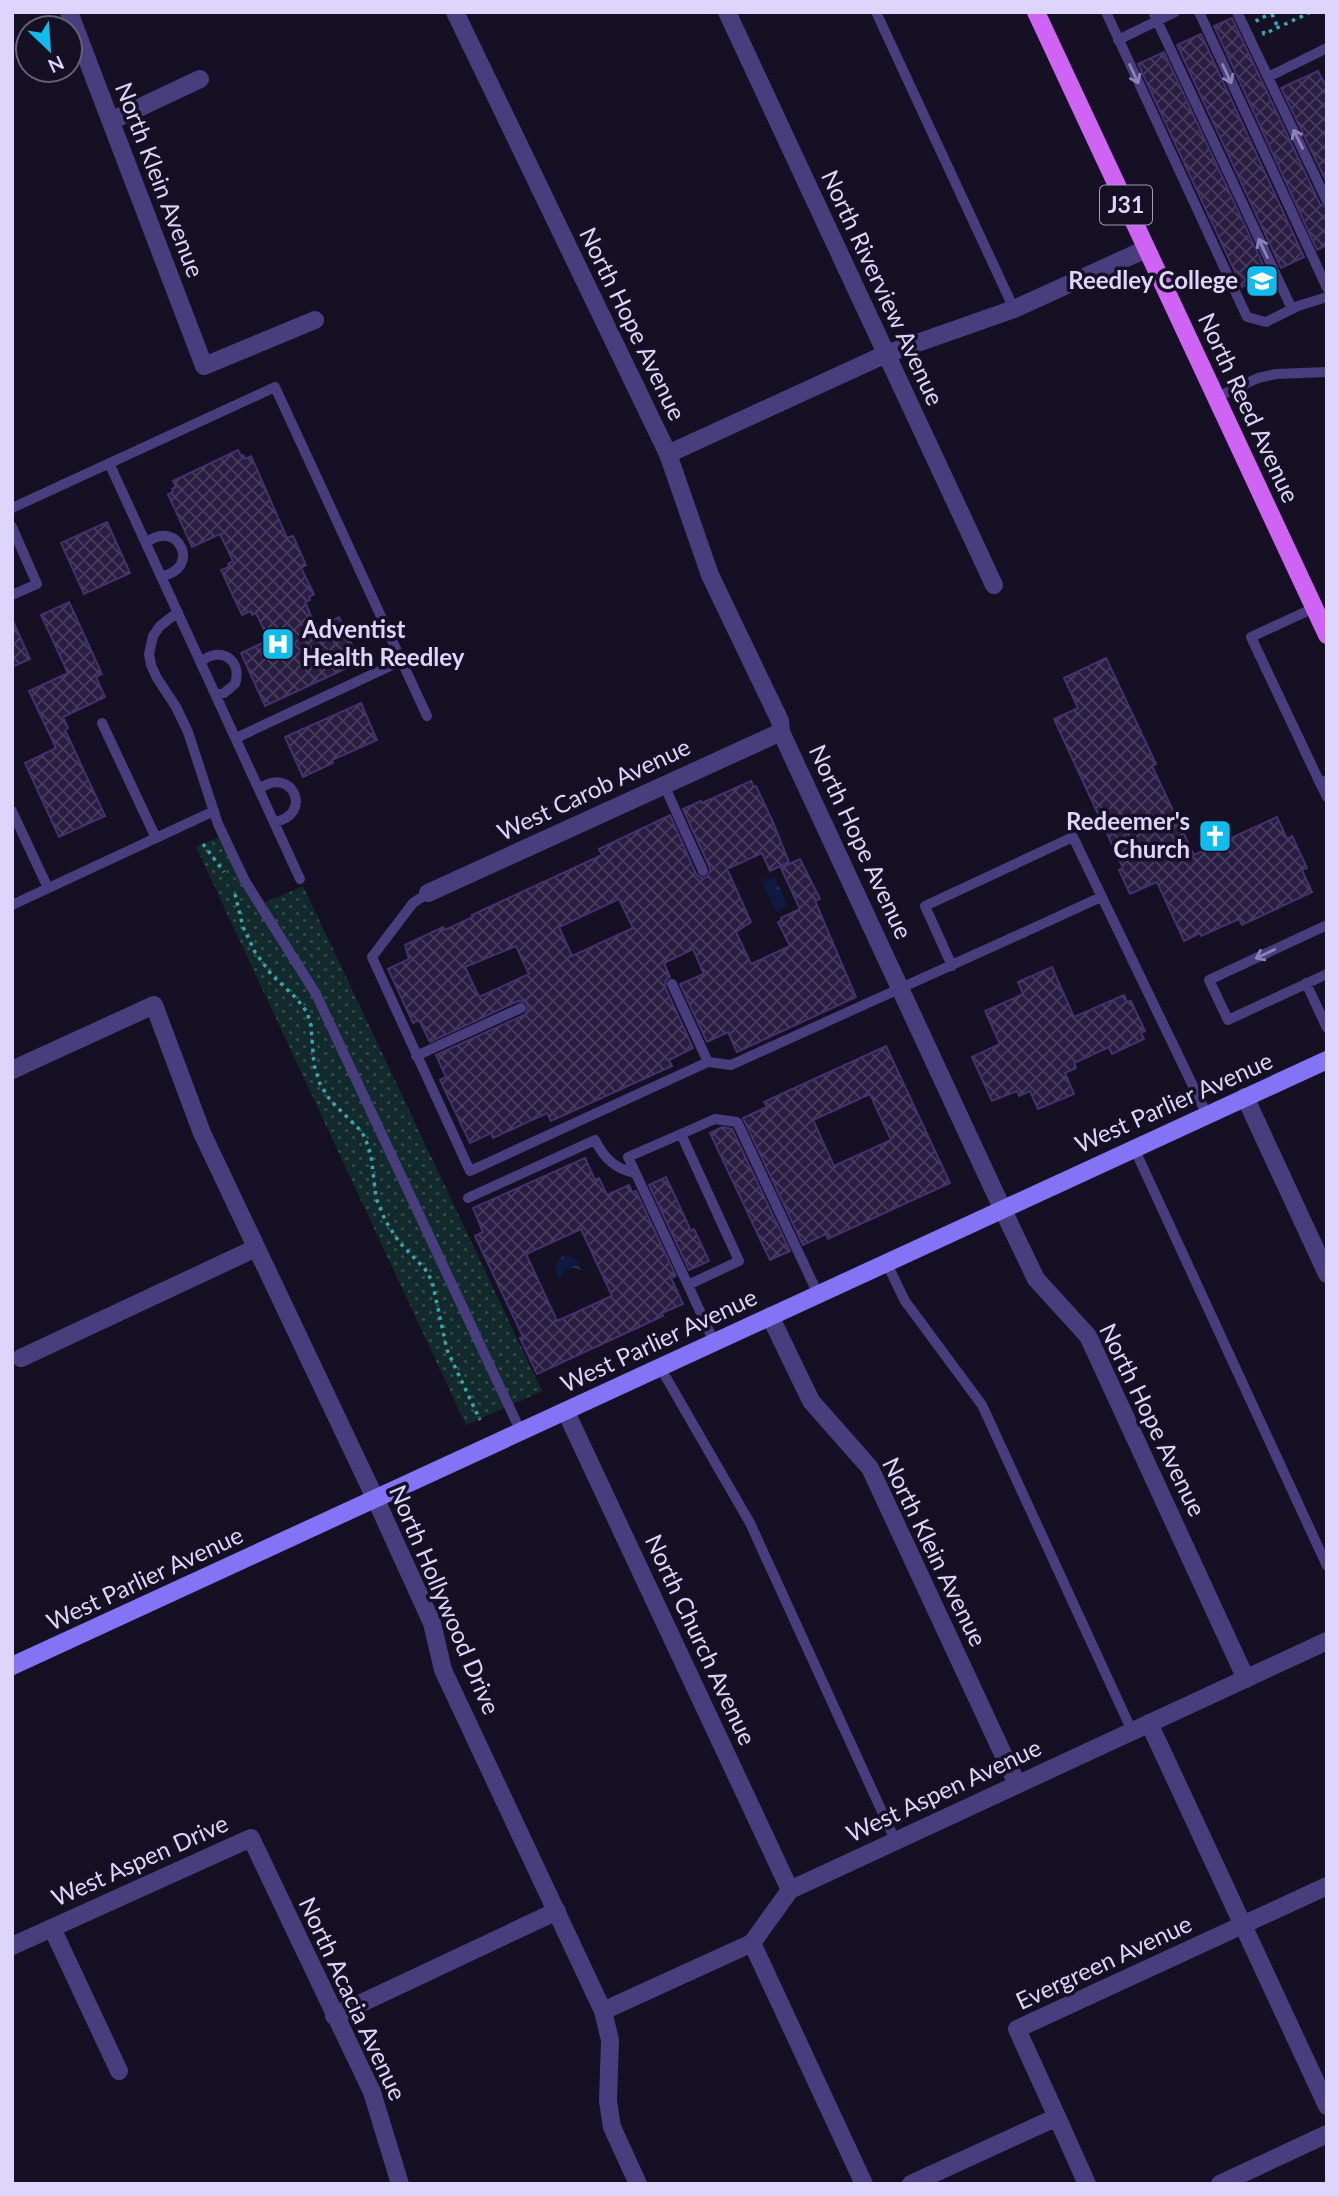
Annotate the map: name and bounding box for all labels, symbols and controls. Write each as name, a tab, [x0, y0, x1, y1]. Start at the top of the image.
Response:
north arrow	[14, 14, 84, 84]
text: N	[45, 51, 68, 78]
one-way arrow	[1128, 63, 1141, 84]
one-way arrow	[1221, 63, 1234, 84]
street label: North Klein Avenue	[110, 78, 211, 281]
one-way arrow	[1291, 129, 1304, 150]
street label: North Riverview Avenue	[816, 165, 951, 410]
road number: J31	[1100, 186, 1152, 224]
street label: North Hope Avenue	[574, 222, 693, 424]
one-way arrow	[1256, 238, 1269, 259]
school or university icon: Reedley College	[1243, 262, 1281, 300]
place label: Reedley College	[1068, 265, 1238, 294]
street label: North Reed Avenue	[1193, 308, 1306, 507]
place label: Adventist Health Reedley	[301, 614, 465, 671]
hospital icon: Adventist Health Reedley	[259, 625, 297, 663]
street label: West Carob Avenue	[492, 731, 694, 846]
street label: North Hope Avenue	[804, 740, 919, 943]
place label: Redeemer's Church	[1066, 806, 1190, 863]
church icon: Redeemer's Church	[1196, 817, 1234, 855]
one-way arrow	[1255, 948, 1276, 961]
street label: West Parlier Avenue	[1070, 1045, 1277, 1158]
street label: West Parlier Avenue	[556, 1281, 761, 1398]
street label: North Hope Avenue	[1094, 1318, 1213, 1520]
street label: North Klein Avenue	[877, 1452, 994, 1651]
street label: North Hollywood Drive	[384, 1480, 507, 1718]
street label: West Parlier Avenue	[42, 1519, 247, 1636]
street label: North Church Avenue	[640, 1529, 763, 1749]
street label: West Aspen Avenue	[841, 1732, 1045, 1847]
street label: West Aspen Drive	[47, 1808, 232, 1912]
street label: North Acacia Avenue	[294, 1892, 413, 2105]
street label: Evergreen Avenue	[1011, 1908, 1196, 2015]

